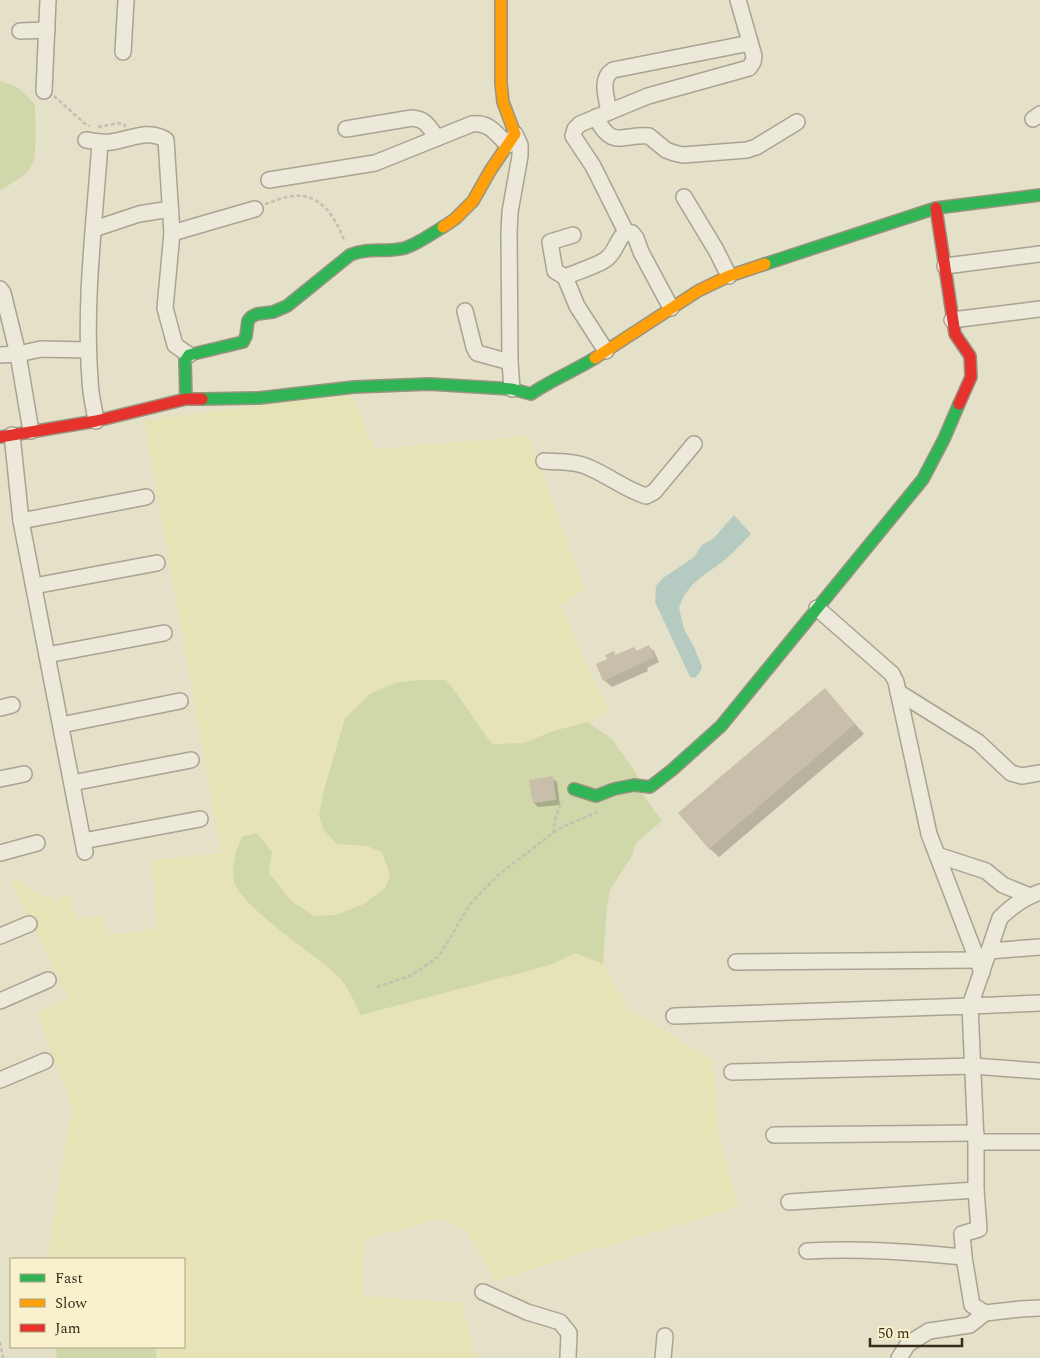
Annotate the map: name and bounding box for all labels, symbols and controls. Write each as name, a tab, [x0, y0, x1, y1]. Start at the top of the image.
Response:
legend	[10, 1258, 185, 1348]
text: Fast	[55, 1267, 83, 1290]
text: Slow	[55, 1292, 87, 1315]
scale bar	[870, 1316, 962, 1348]
text: Jam	[55, 1317, 81, 1340]
text: 50 m	[878, 1322, 910, 1345]

